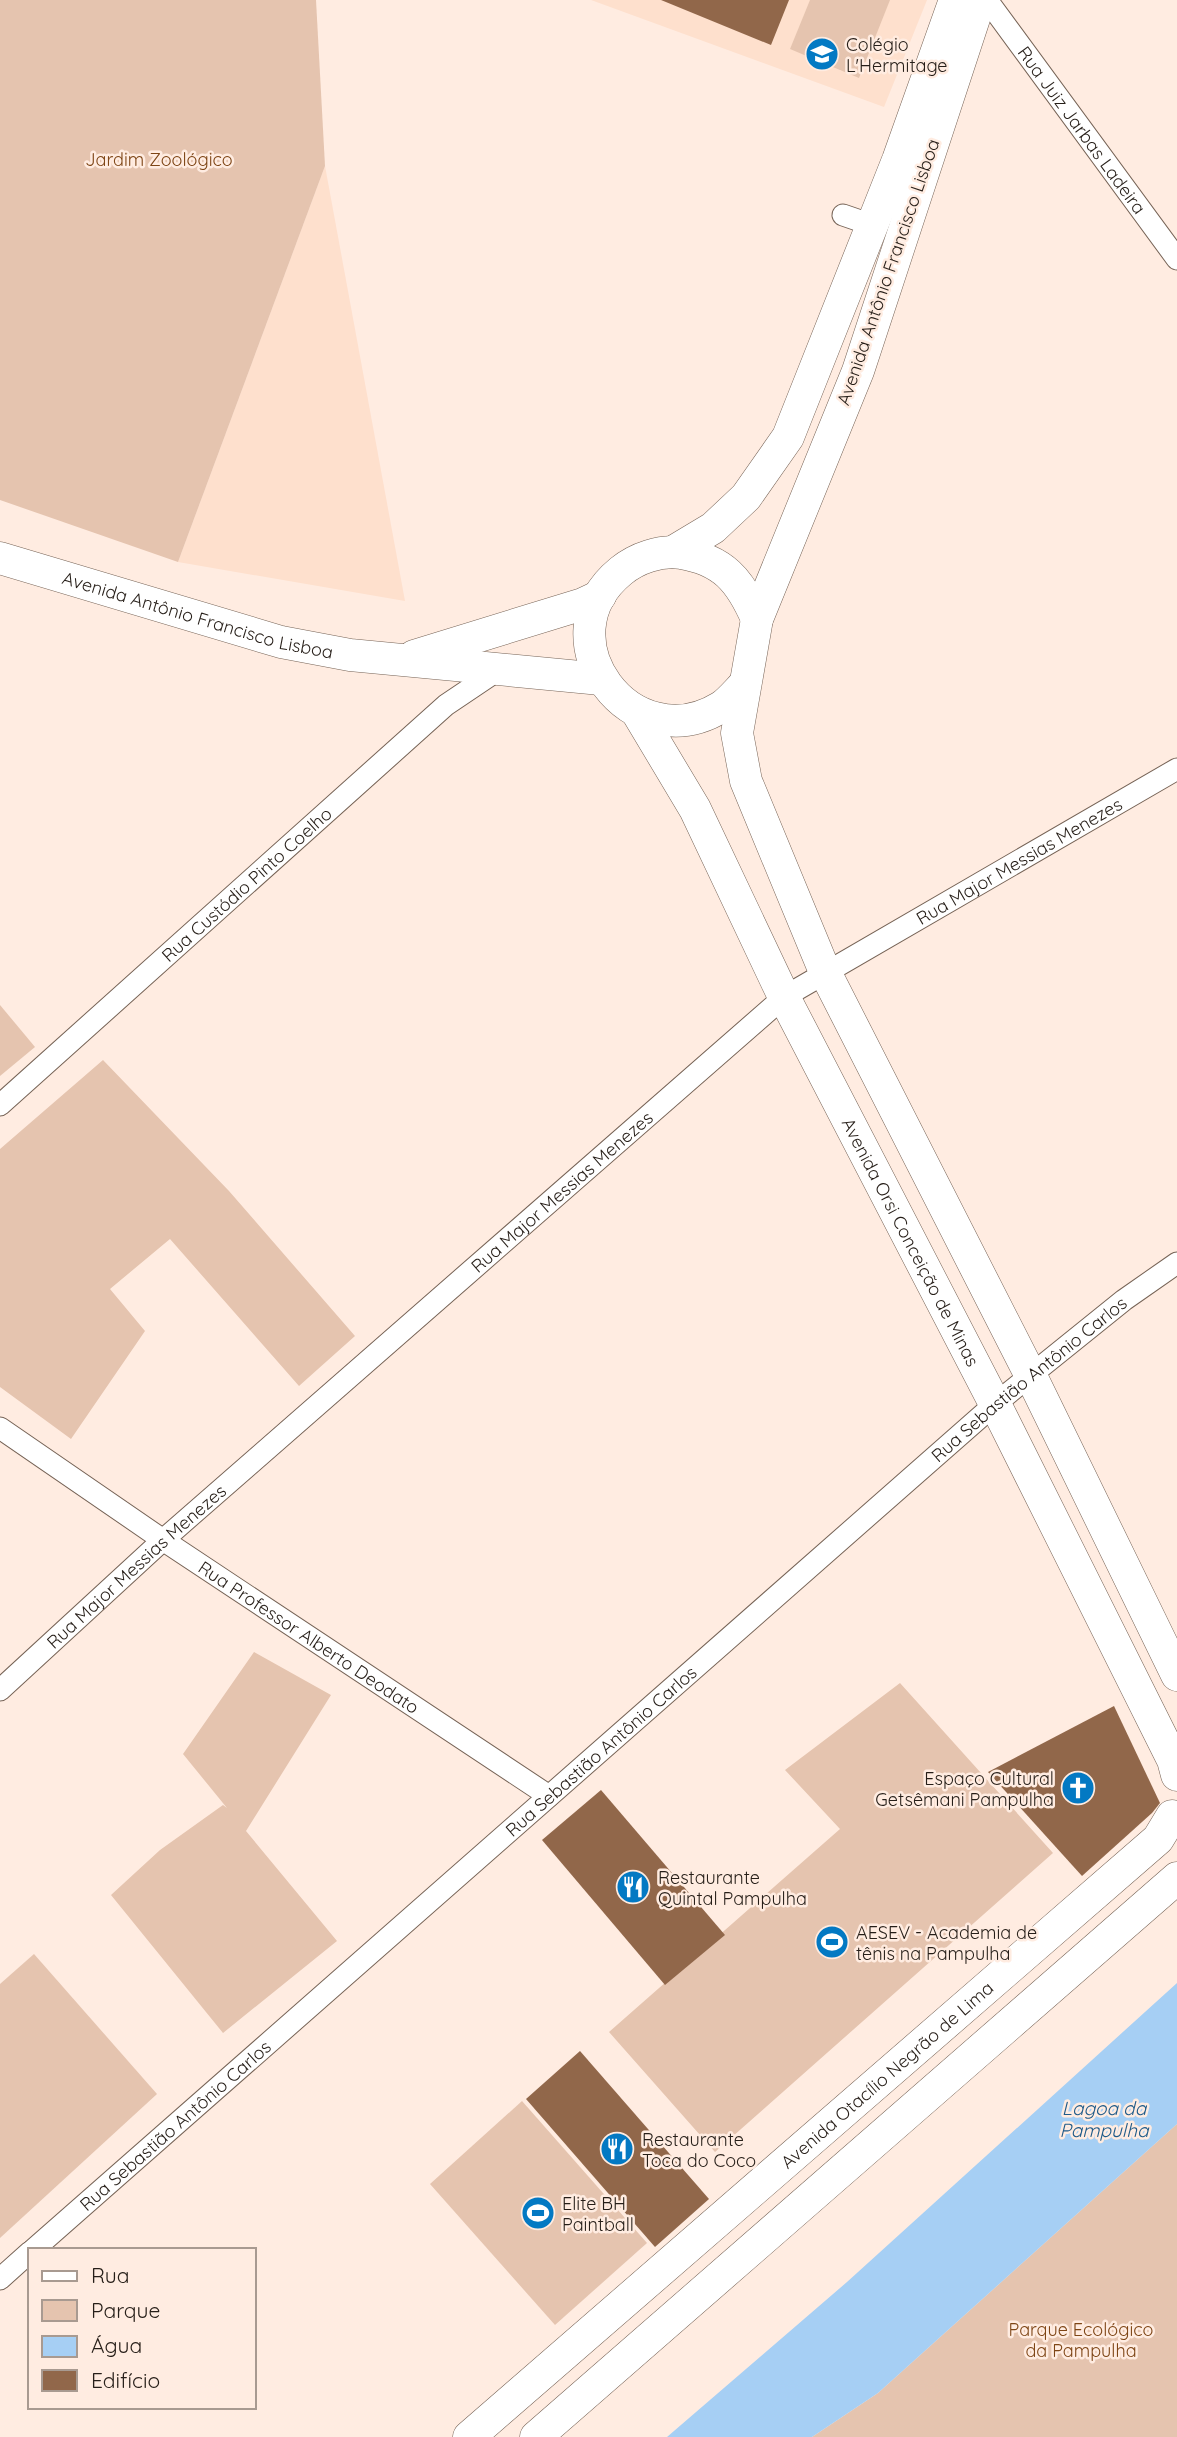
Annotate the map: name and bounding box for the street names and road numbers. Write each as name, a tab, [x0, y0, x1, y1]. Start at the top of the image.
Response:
street label: Rua Juiz Jarbas Ladeira	[1013, 41, 1151, 218]
street label: Avenida Antônio Francisco Lisboa	[832, 136, 944, 408]
street label: Avenida Antônio Francisco Lisboa	[60, 566, 335, 663]
street label: Rua Major Messias Menezes	[912, 792, 1126, 929]
street label: Rua Custódio Pinto Coelho	[157, 802, 336, 966]
street label: Rua Major Messias Menezes	[466, 1106, 657, 1277]
street label: Avenida Orsi Conceição de Minas	[837, 1114, 985, 1370]
street label: Rua Sebastião Antônio Carlos	[926, 1291, 1131, 1467]
street label: Rua Major Messias Menezes	[41, 1479, 231, 1653]
street label: Rua Professor Alberto Deodato	[194, 1555, 424, 1718]
street label: Rua Sebastião Antônio Carlos	[500, 1660, 701, 1841]
street label: Avenida Otacílio Negrão de Lima	[776, 1976, 998, 2173]
street label: Rua Sebastião Antônio Carlos	[74, 2035, 275, 2215]

